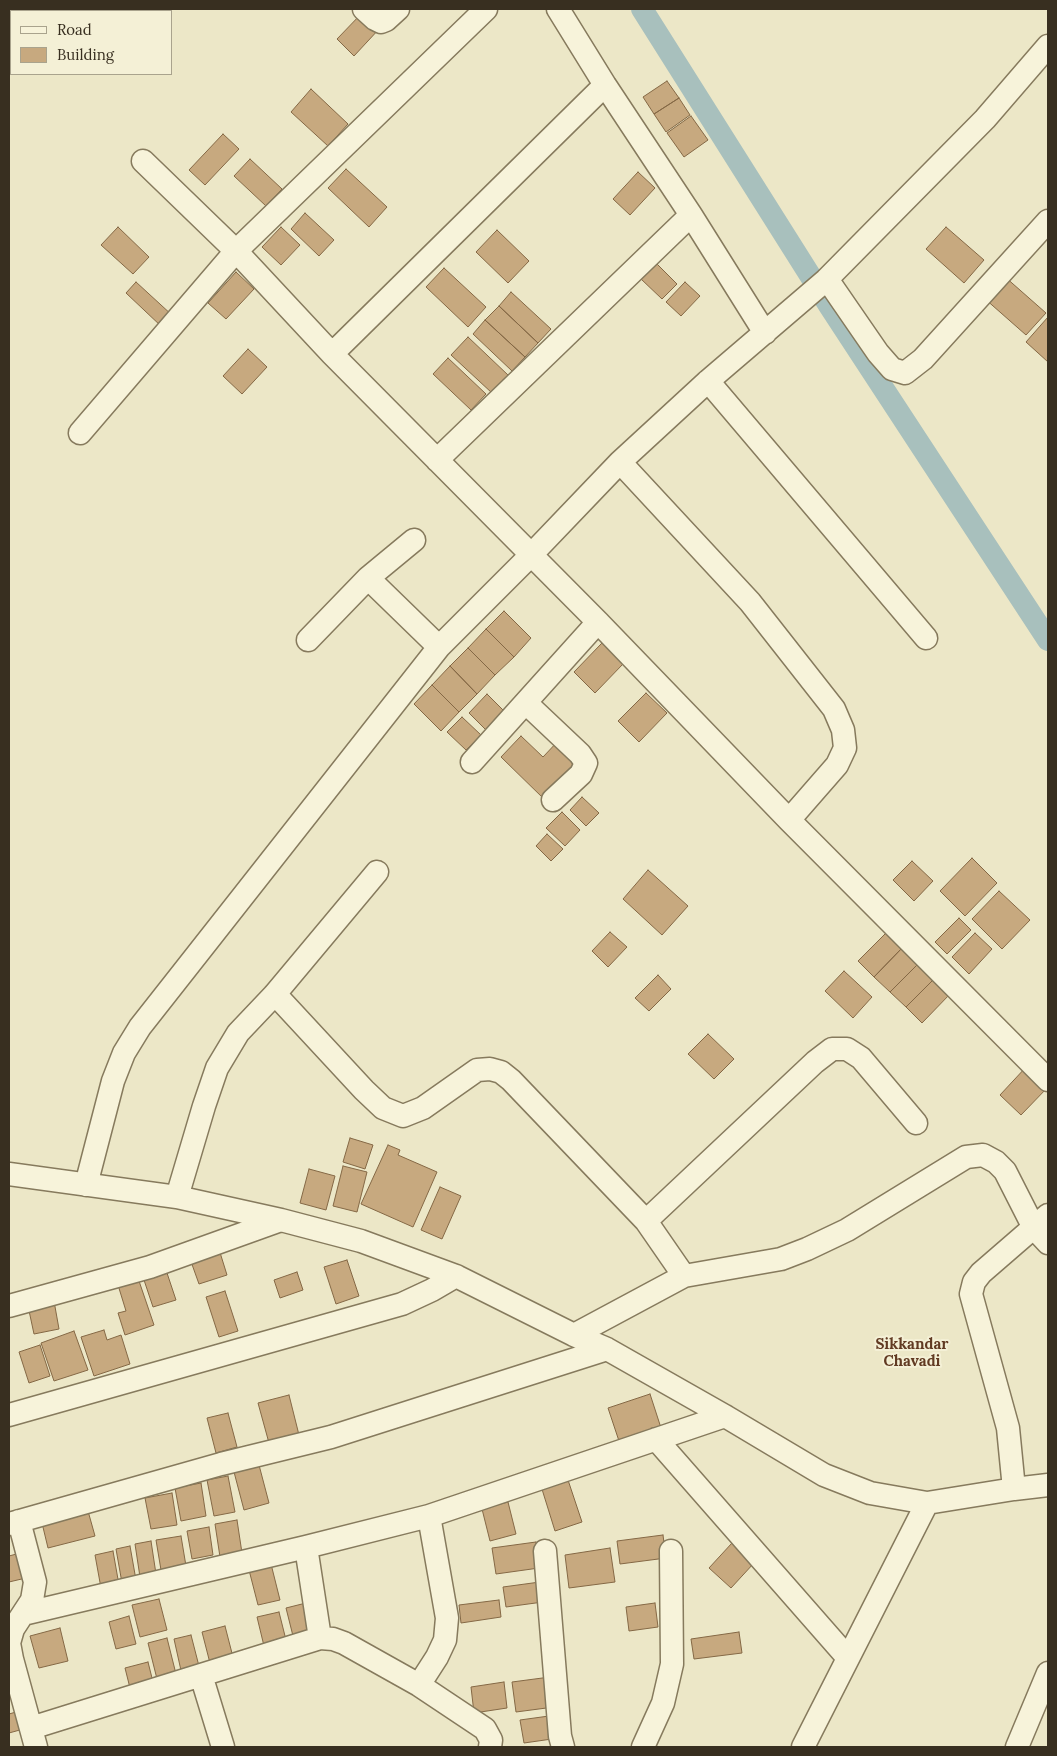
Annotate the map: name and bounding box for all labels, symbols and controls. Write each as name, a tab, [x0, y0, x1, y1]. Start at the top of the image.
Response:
legend	[10, 10, 172, 75]
text: Road	[57, 20, 92, 39]
text: Building	[57, 45, 114, 64]
district label: Sikkandar Chavadi	[876, 1336, 948, 1371]

